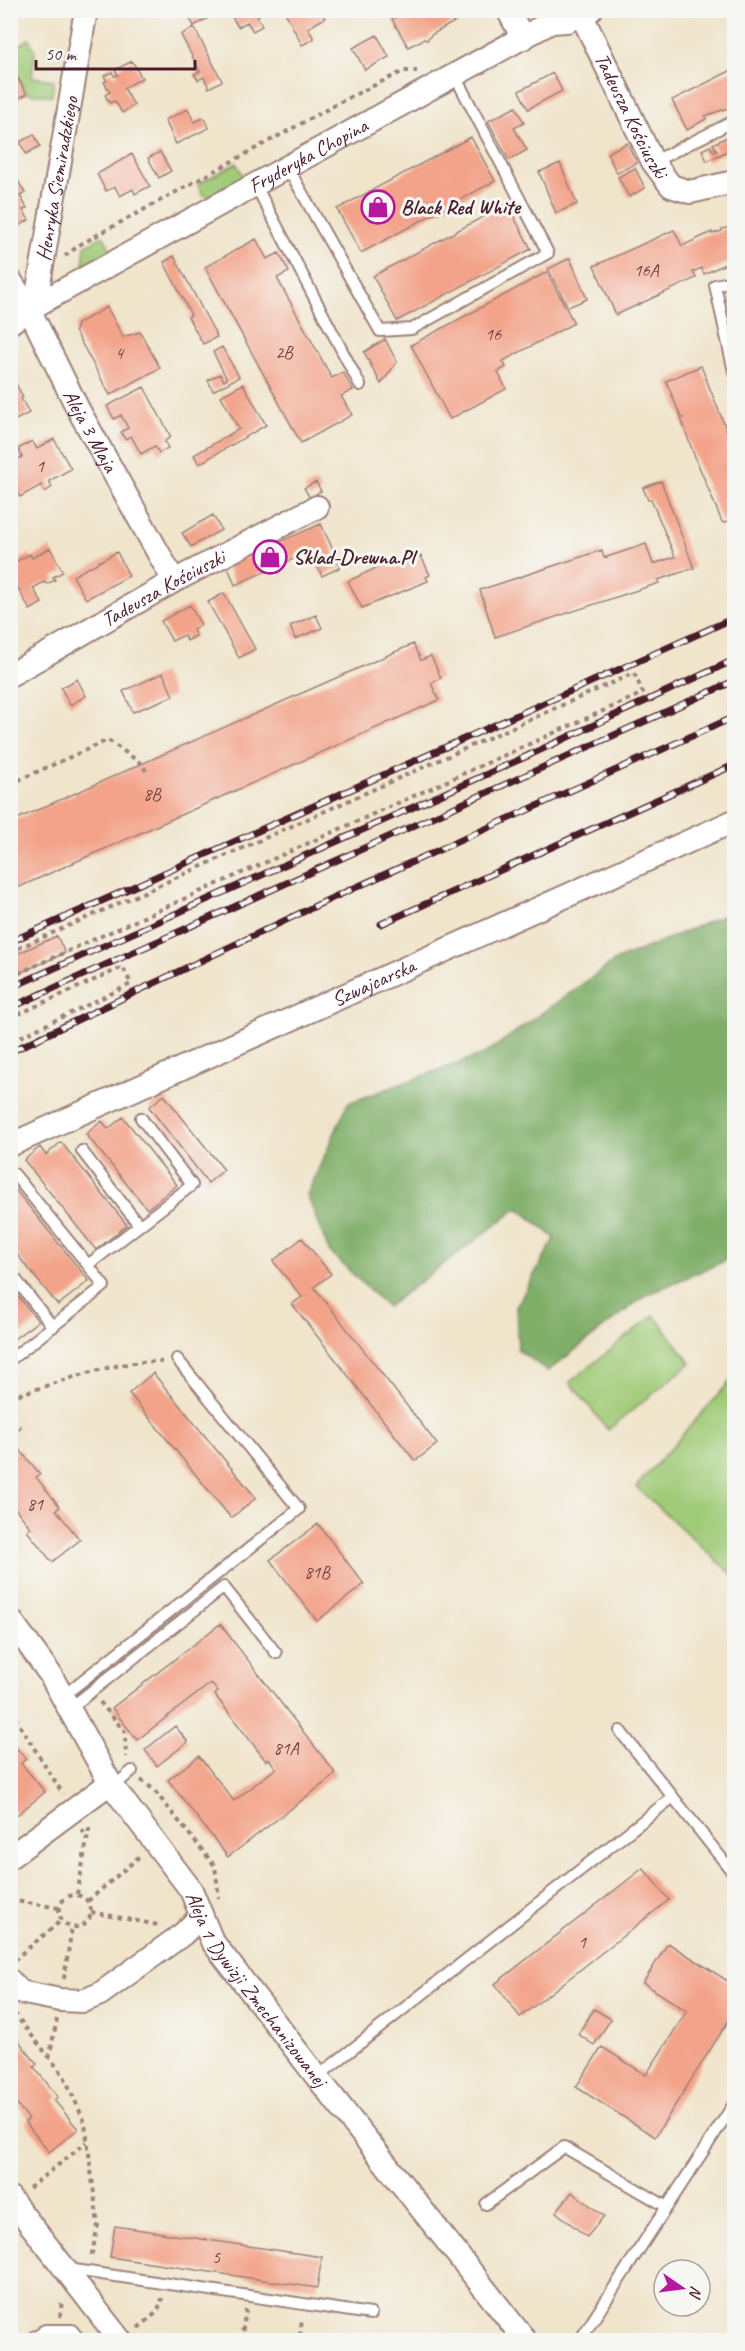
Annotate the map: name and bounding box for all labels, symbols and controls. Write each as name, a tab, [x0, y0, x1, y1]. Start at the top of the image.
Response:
scale bar	[36, 33, 195, 71]
text: 50 m	[45, 43, 78, 65]
street label: Tadeusza Kościuszki	[589, 49, 675, 186]
street label: Henryka Siemiradzkiego	[30, 93, 84, 263]
street label: Fryderyka Chopina	[244, 112, 373, 199]
shop icon: Black Red White	[360, 189, 396, 225]
place label: Black Red White	[401, 194, 522, 220]
house number: 16A	[633, 259, 660, 281]
house number: 16	[485, 323, 502, 345]
house number: 2B	[275, 341, 294, 363]
house number: 4	[115, 342, 125, 364]
street label: Aleja 3 Maja	[57, 385, 124, 478]
house number: 1	[36, 455, 45, 477]
shop icon: Sklad-Drewna.Pl	[252, 539, 288, 575]
street label: Tadeusza Kościuszki	[97, 543, 232, 633]
place label: Sklad-Drewna.Pl	[293, 544, 418, 570]
house number: 8B	[143, 783, 162, 805]
street label: Szwajcarska	[328, 952, 421, 1012]
house number: 81	[27, 1493, 44, 1515]
house number: 81B	[304, 1561, 331, 1583]
house number: 81A	[273, 1737, 300, 1759]
street label: Aleja 1 Dywizji Zmechanizowanej	[180, 1888, 334, 2094]
house number: 1	[578, 1931, 587, 1953]
house number: 5	[212, 2246, 221, 2268]
north arrow	[652, 2258, 712, 2318]
text: N	[684, 2284, 706, 2302]

